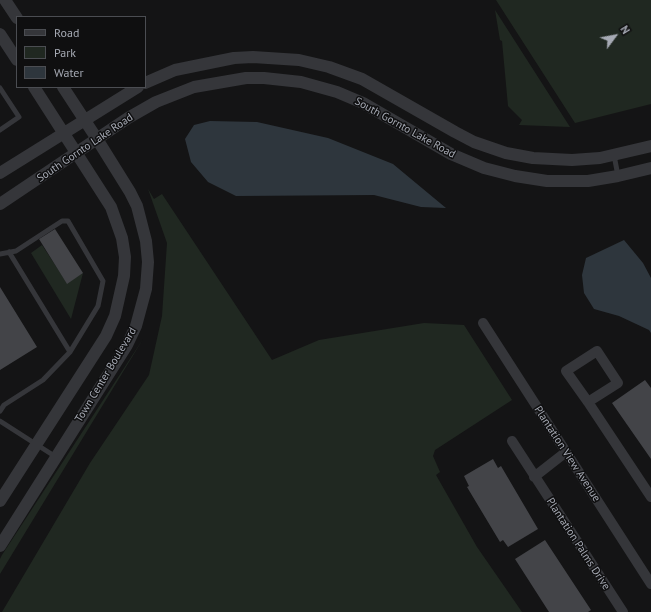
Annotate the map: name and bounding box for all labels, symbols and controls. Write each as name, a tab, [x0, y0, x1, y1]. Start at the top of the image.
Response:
legend	[16, 16, 146, 88]
north arrow	[595, 16, 635, 56]
text: N	[617, 23, 633, 36]
text: Road	[54, 25, 79, 40]
text: Park	[54, 45, 76, 60]
text: Water	[54, 65, 84, 80]
street label: South Gornto Lake Road	[352, 95, 458, 161]
street label: South Gornto Lake Road	[34, 111, 136, 185]
street label: Town Center Boulevard	[73, 325, 139, 425]
street label: Plantation View Avenue	[531, 404, 603, 504]
street label: Plantation Palms Drive	[543, 495, 613, 593]

